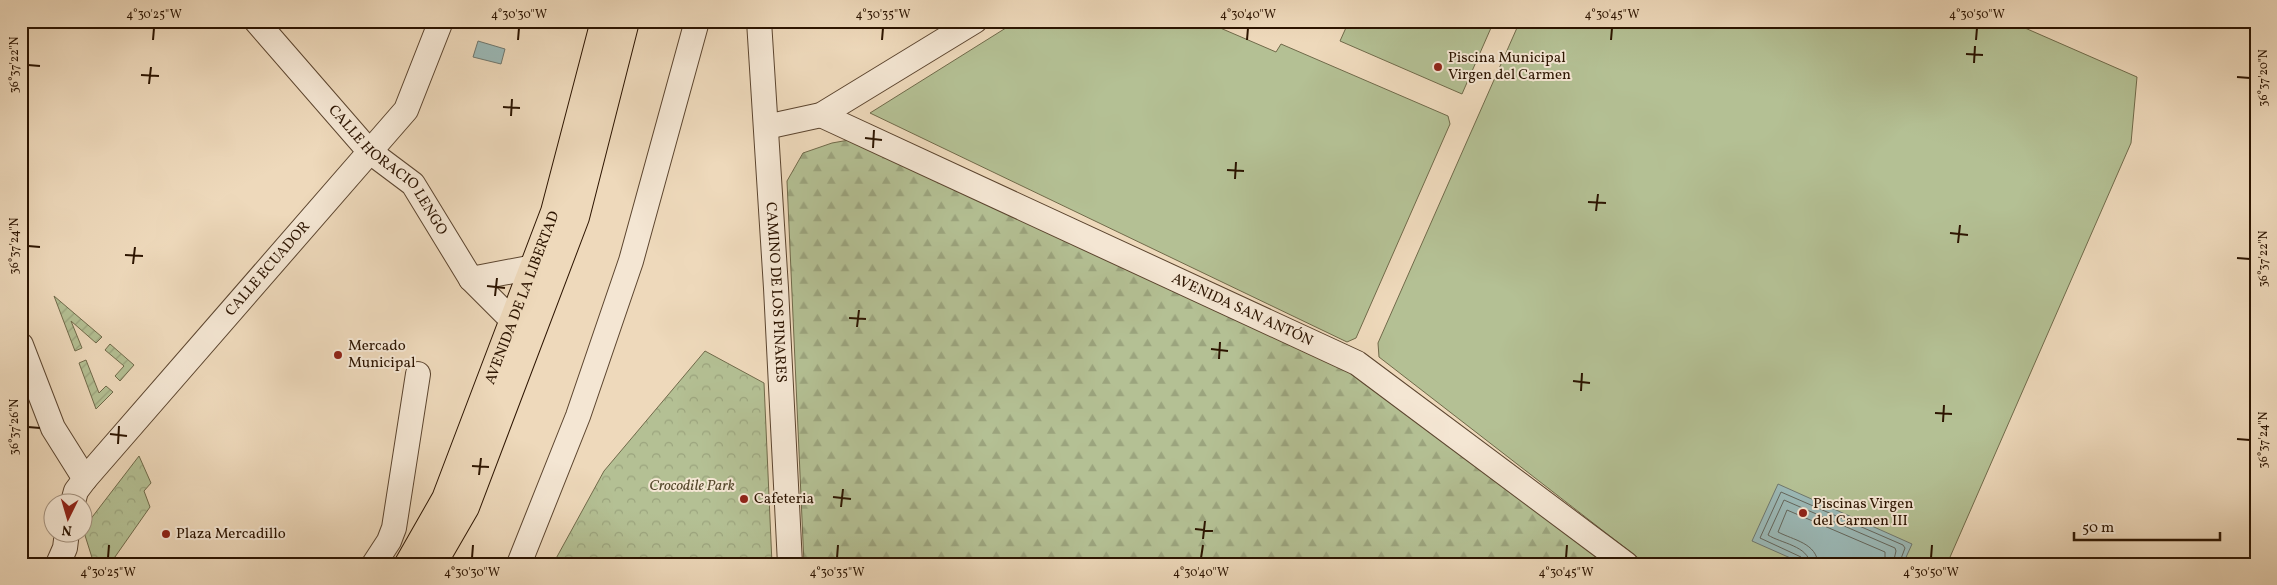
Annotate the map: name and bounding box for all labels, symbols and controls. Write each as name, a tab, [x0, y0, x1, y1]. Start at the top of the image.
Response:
text: 4°30'25"W	[126, 7, 182, 23]
text: 4°30'30"W	[491, 7, 547, 23]
text: 4°30'35"W	[855, 7, 911, 23]
text: 4°30'40"W	[1220, 7, 1276, 23]
text: 4°30'45"W	[1585, 7, 1639, 23]
text: 4°30'50"W	[1949, 7, 2005, 23]
text: 36°37'22"N	[7, 37, 23, 93]
place label: Piscina Municipal Virgen del Carmen	[1448, 48, 1571, 86]
text: 36°37'20"N	[2256, 49, 2272, 107]
marker: Piscina Municipal Virgen del Carmen	[1432, 61, 1444, 73]
street label: CALLE HORACIO LENGO	[323, 100, 452, 239]
street label: CAMINO DE LOS PINARES	[760, 201, 791, 383]
street label: AVENIDA DE LA LIBERTAD	[480, 208, 565, 387]
text: 36°37'24"N	[7, 217, 23, 274]
street label: CALLE ECUADOR	[221, 217, 315, 321]
text: 36°37'22"N	[2256, 231, 2272, 287]
street label: AVENIDA SAN ANTÓN	[1168, 268, 1316, 352]
place label: Mercado Municipal	[348, 336, 415, 374]
marker: Mercado Municipal	[332, 349, 344, 361]
text: 36°37'26"N	[7, 399, 23, 455]
text: 36°37'24"N	[2256, 411, 2272, 468]
park label: Crocodile Park	[649, 476, 735, 497]
place label: Cafeteria	[754, 489, 814, 510]
north arrow	[42, 492, 92, 542]
marker: Cafeteria	[738, 493, 750, 505]
place label: Piscinas Virgen del Carmen III	[1813, 494, 1913, 532]
marker: Piscinas Virgen del Carmen III	[1797, 507, 1809, 519]
scale bar	[2074, 510, 2221, 542]
text: 50 m	[2082, 518, 2114, 539]
text: N	[61, 520, 73, 539]
place label: Plaza Mercadillo	[176, 524, 286, 545]
marker: Plaza Mercadillo	[160, 528, 172, 540]
text: 4°30'25"W	[80, 565, 136, 581]
text: 4°30'30"W	[444, 565, 500, 581]
text: 4°30'35"W	[809, 565, 865, 581]
text: 4°30'40"W	[1173, 565, 1229, 581]
text: 4°30'45"W	[1539, 565, 1593, 581]
text: 4°30'50"W	[1903, 565, 1959, 581]

